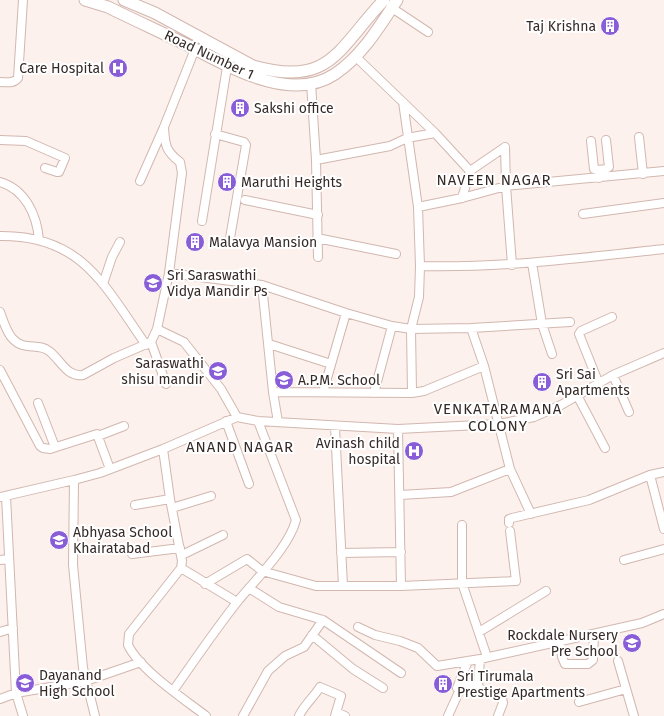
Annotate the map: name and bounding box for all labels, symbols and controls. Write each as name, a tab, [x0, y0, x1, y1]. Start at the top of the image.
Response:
building icon: Taj Krishna	[599, 15, 621, 37]
place label: Taj Krishna	[526, 18, 596, 35]
street label: Road Number 1	[162, 27, 256, 83]
hospital icon: Care Hospital	[107, 57, 129, 79]
place label: Care Hospital	[19, 60, 104, 77]
building icon: Sakshi office	[229, 97, 251, 119]
place label: Sakshi office	[254, 100, 334, 117]
building icon: Maruthi Heights	[216, 171, 238, 193]
district label: NAVEEN NAGAR	[436, 171, 552, 189]
place label: Maruthi Heights	[241, 174, 343, 191]
building icon: Malavya Mansion	[184, 231, 206, 253]
place label: Malavya Mansion	[209, 234, 317, 251]
place label: Sri Saraswathi Vidya Mandir Ps	[167, 267, 268, 300]
school or university icon: Sri Saraswathi Vidya Mandir Ps	[142, 272, 164, 294]
place label: Saraswathi shisu mandir	[121, 355, 205, 388]
school or university icon: Saraswathi shisu mandir	[207, 360, 229, 382]
place label: Sri Sai Apartments	[556, 366, 630, 399]
school or university icon: A.P.M. School	[273, 369, 295, 391]
building icon: Sri Sai Apartments	[531, 371, 553, 393]
place label: A.P.M. School	[298, 372, 380, 389]
district label: VENKATARAMANA COLONY	[434, 400, 562, 435]
place label: Avinash child hospital	[316, 435, 400, 468]
district label: ANAND NAGAR	[186, 438, 294, 456]
hospital icon: Avinash child hospital	[403, 440, 425, 462]
place label: Abhyasa School Khairatabad	[73, 524, 172, 557]
school or university icon: Abhyasa School Khairatabad	[48, 529, 70, 551]
place label: Rockdale Nursery Pre School	[507, 627, 618, 660]
school or university icon: Rockdale Nursery Pre School	[621, 632, 643, 654]
place label: Dayanand High School	[39, 667, 115, 700]
place label: Sri Tirumala Prestige Apartments	[457, 668, 586, 701]
school or university icon: Dayanand High School	[14, 672, 36, 694]
building icon: Sri Tirumala Prestige Apartments	[432, 673, 454, 695]

